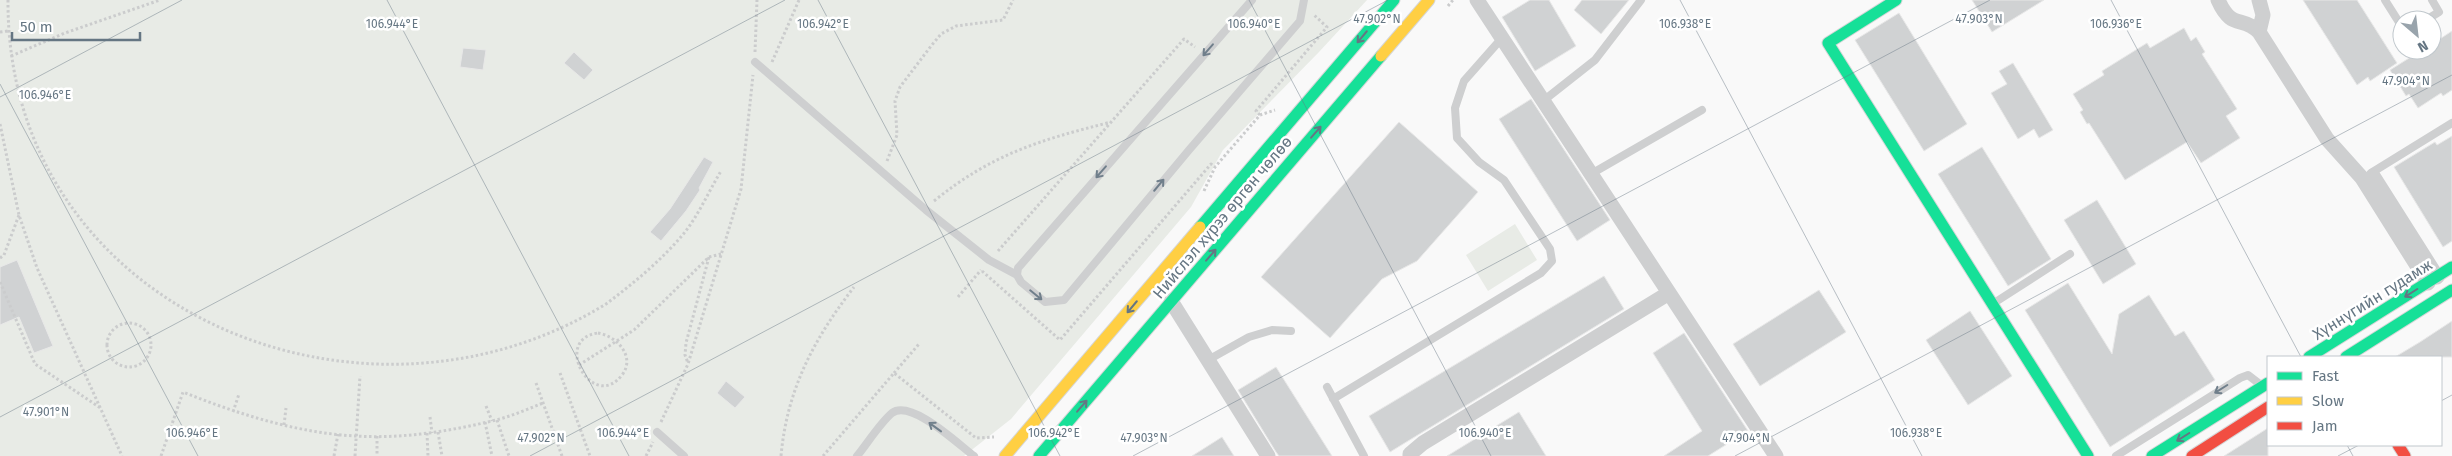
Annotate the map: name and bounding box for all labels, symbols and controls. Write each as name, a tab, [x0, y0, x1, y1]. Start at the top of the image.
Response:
scale bar	[12, 10, 140, 42]
north arrow	[2392, 10, 2442, 60]
text: 47.902°N	[1353, 12, 1401, 26]
text: 47.903°N	[1955, 12, 2003, 26]
text: 106.944°E	[366, 17, 418, 31]
text: 106.942°E	[797, 17, 849, 31]
text: 106.940°E	[1228, 17, 1280, 31]
text: 106.938°E	[1659, 17, 1711, 31]
text: 106.936°E	[2090, 17, 2142, 31]
text: 50 m	[20, 18, 53, 36]
one-way arrow	[1357, 30, 1368, 43]
text: N	[2415, 36, 2431, 56]
one-way arrow	[1203, 43, 1214, 56]
text: 47.904°N	[2382, 74, 2430, 88]
text: 106.946°E	[19, 88, 71, 102]
one-way arrow	[1310, 126, 1321, 139]
street label: Нийслэл хүрээ өргөн чөлөө	[1149, 132, 1296, 302]
one-way arrow	[1096, 166, 1107, 179]
one-way arrow	[1154, 179, 1165, 192]
one-way arrow	[1205, 249, 1216, 262]
street label: Хүннүгийн гудамж	[2309, 255, 2436, 344]
one-way arrow	[1029, 289, 1042, 300]
one-way arrow	[2404, 289, 2418, 299]
one-way arrow	[1126, 301, 1137, 314]
legend	[2267, 356, 2442, 446]
text: Fast	[2312, 367, 2339, 385]
one-way arrow	[2215, 385, 2229, 395]
text: Slow	[2312, 392, 2344, 410]
one-way arrow	[1077, 399, 1088, 412]
text: 47.901°N	[23, 405, 69, 419]
text: Jam	[2312, 417, 2338, 435]
one-way arrow	[929, 421, 942, 432]
text: 106.946°E	[166, 426, 218, 440]
text: 106.944°E	[597, 426, 649, 440]
text: 106.942°E	[1028, 426, 1080, 440]
text: 106.940°E	[1459, 426, 1511, 440]
text: 106.938°E	[1890, 426, 1942, 440]
text: 47.902°N	[517, 431, 565, 445]
text: 47.903°N	[1120, 431, 1168, 445]
text: 47.904°N	[1722, 431, 1770, 445]
one-way arrow	[2176, 432, 2190, 442]

